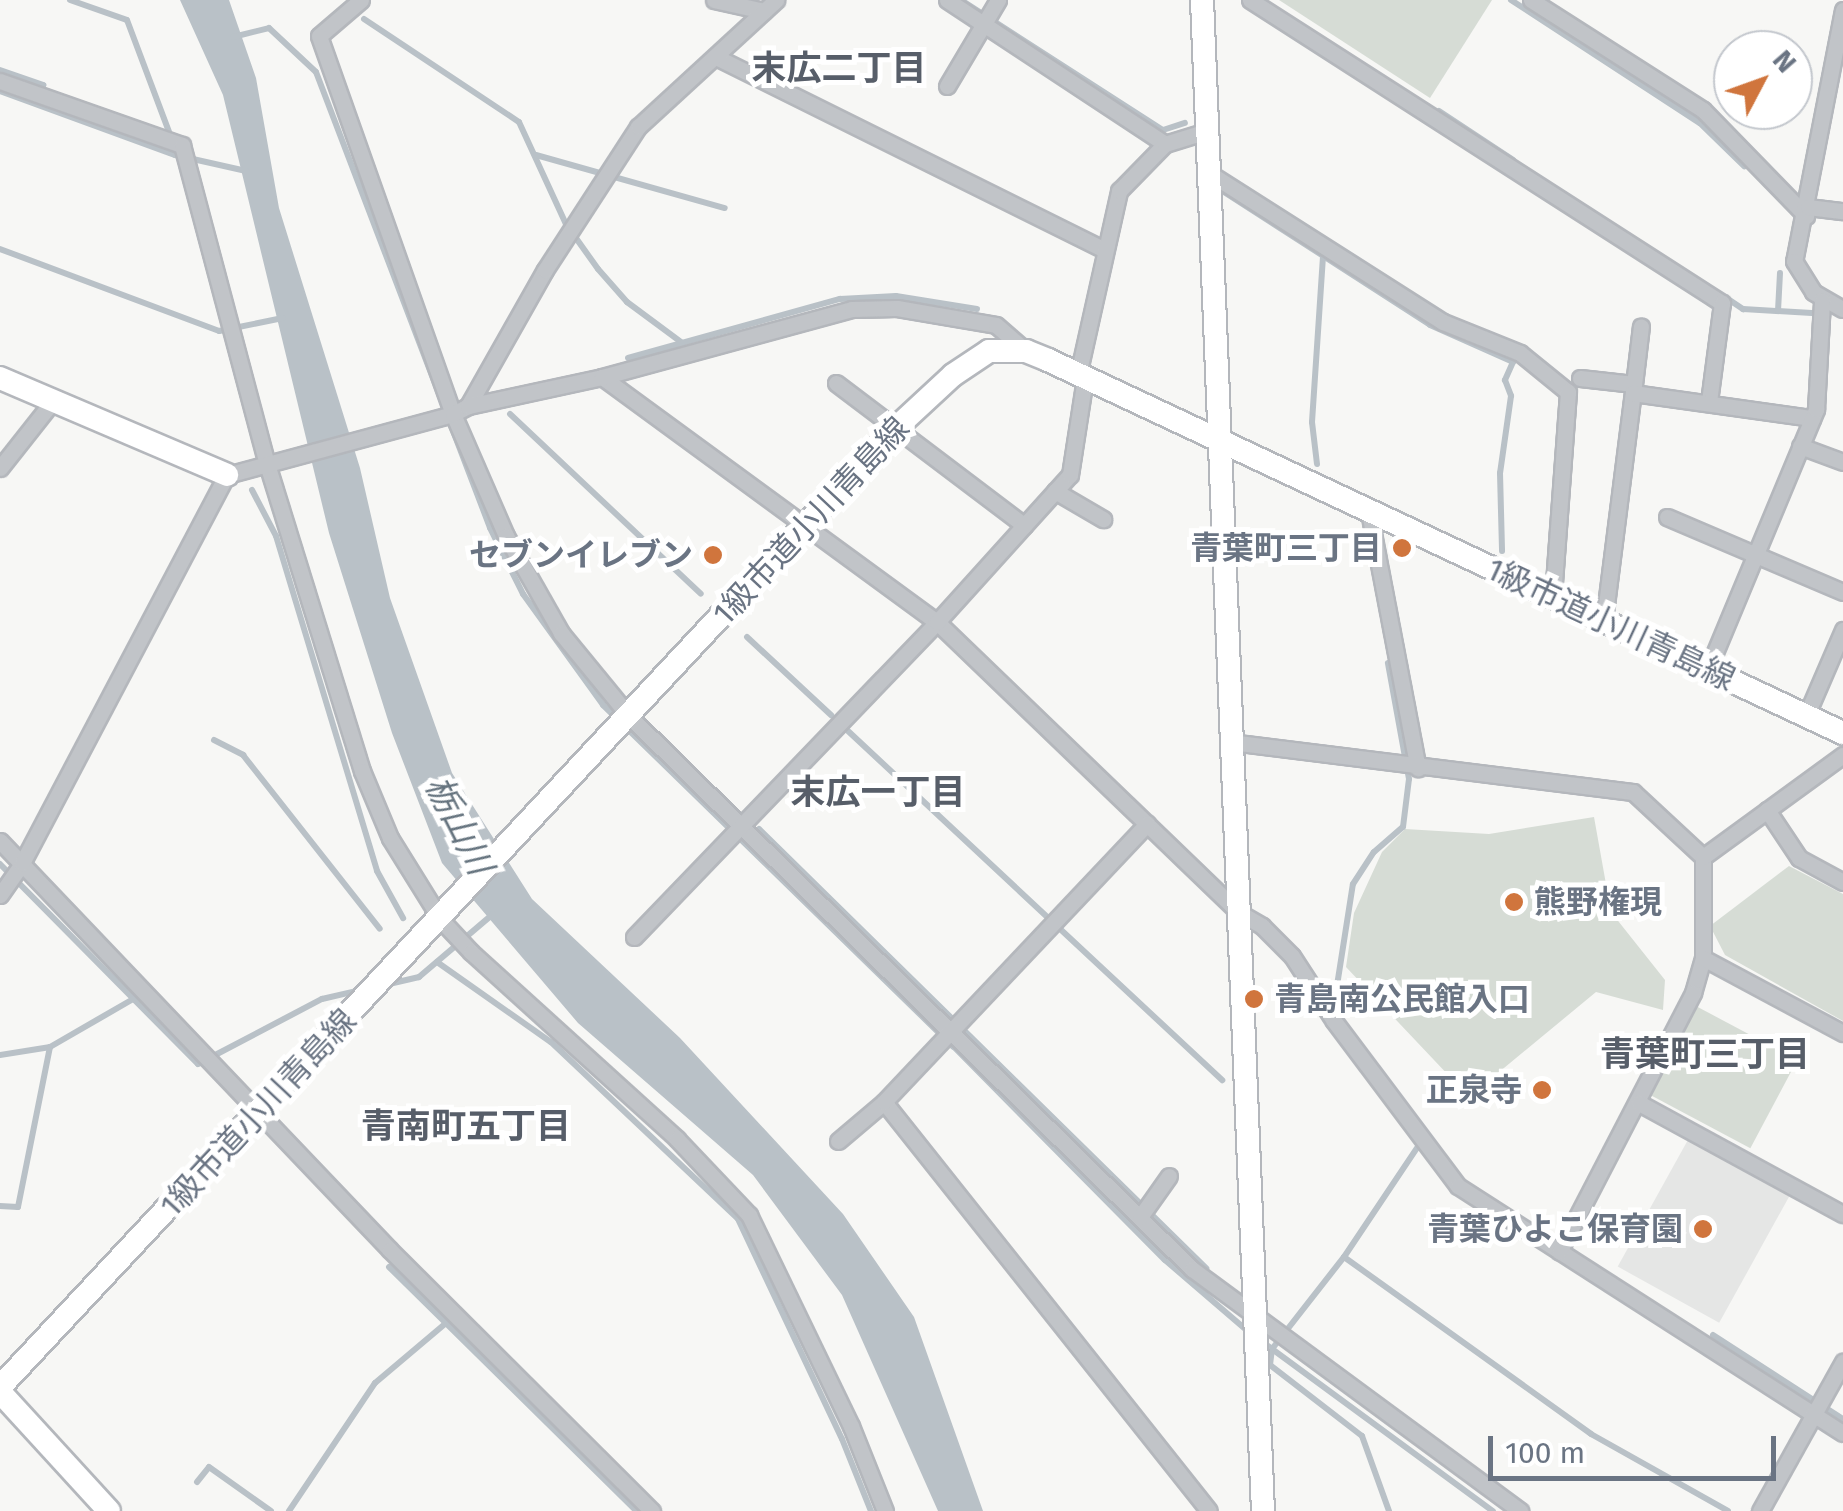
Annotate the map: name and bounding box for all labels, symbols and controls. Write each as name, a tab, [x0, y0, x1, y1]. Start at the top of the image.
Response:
north arrow	[1713, 30, 1813, 130]
text: N	[1766, 43, 1803, 79]
district label: 末広二丁目	[752, 47, 926, 89]
street label: 1級市道小川青島線	[705, 409, 917, 633]
place label: 青葉町三丁目	[1190, 529, 1382, 567]
place label: セブンイレブン	[469, 536, 693, 574]
marker: 青葉町三丁目	[1391, 537, 1413, 559]
marker: セブンイレブン	[702, 544, 724, 566]
street label: 1級市道小川青島線	[1481, 550, 1741, 698]
water label: 栃山川	[416, 769, 502, 881]
district label: 末広一丁目	[791, 771, 965, 813]
place label: 熊野権現	[1534, 883, 1662, 921]
marker: 熊野権現	[1503, 891, 1525, 913]
place label: 青島南公民館入口	[1274, 980, 1530, 1018]
marker: 青島南公民館入口	[1243, 988, 1265, 1010]
street label: 1級市道小川青島線	[152, 1001, 364, 1225]
district label: 青葉町三丁目	[1600, 1033, 1810, 1075]
place label: 正泉寺	[1426, 1071, 1522, 1109]
marker: 正泉寺	[1531, 1079, 1553, 1101]
district label: 青南町五丁目	[361, 1105, 571, 1147]
place label: 青葉ひよこ保育園	[1427, 1210, 1683, 1248]
marker: 青葉ひよこ保育園	[1692, 1218, 1714, 1240]
scale bar	[1493, 1416, 1780, 1478]
text: 100 m	[1505, 1435, 1585, 1471]

